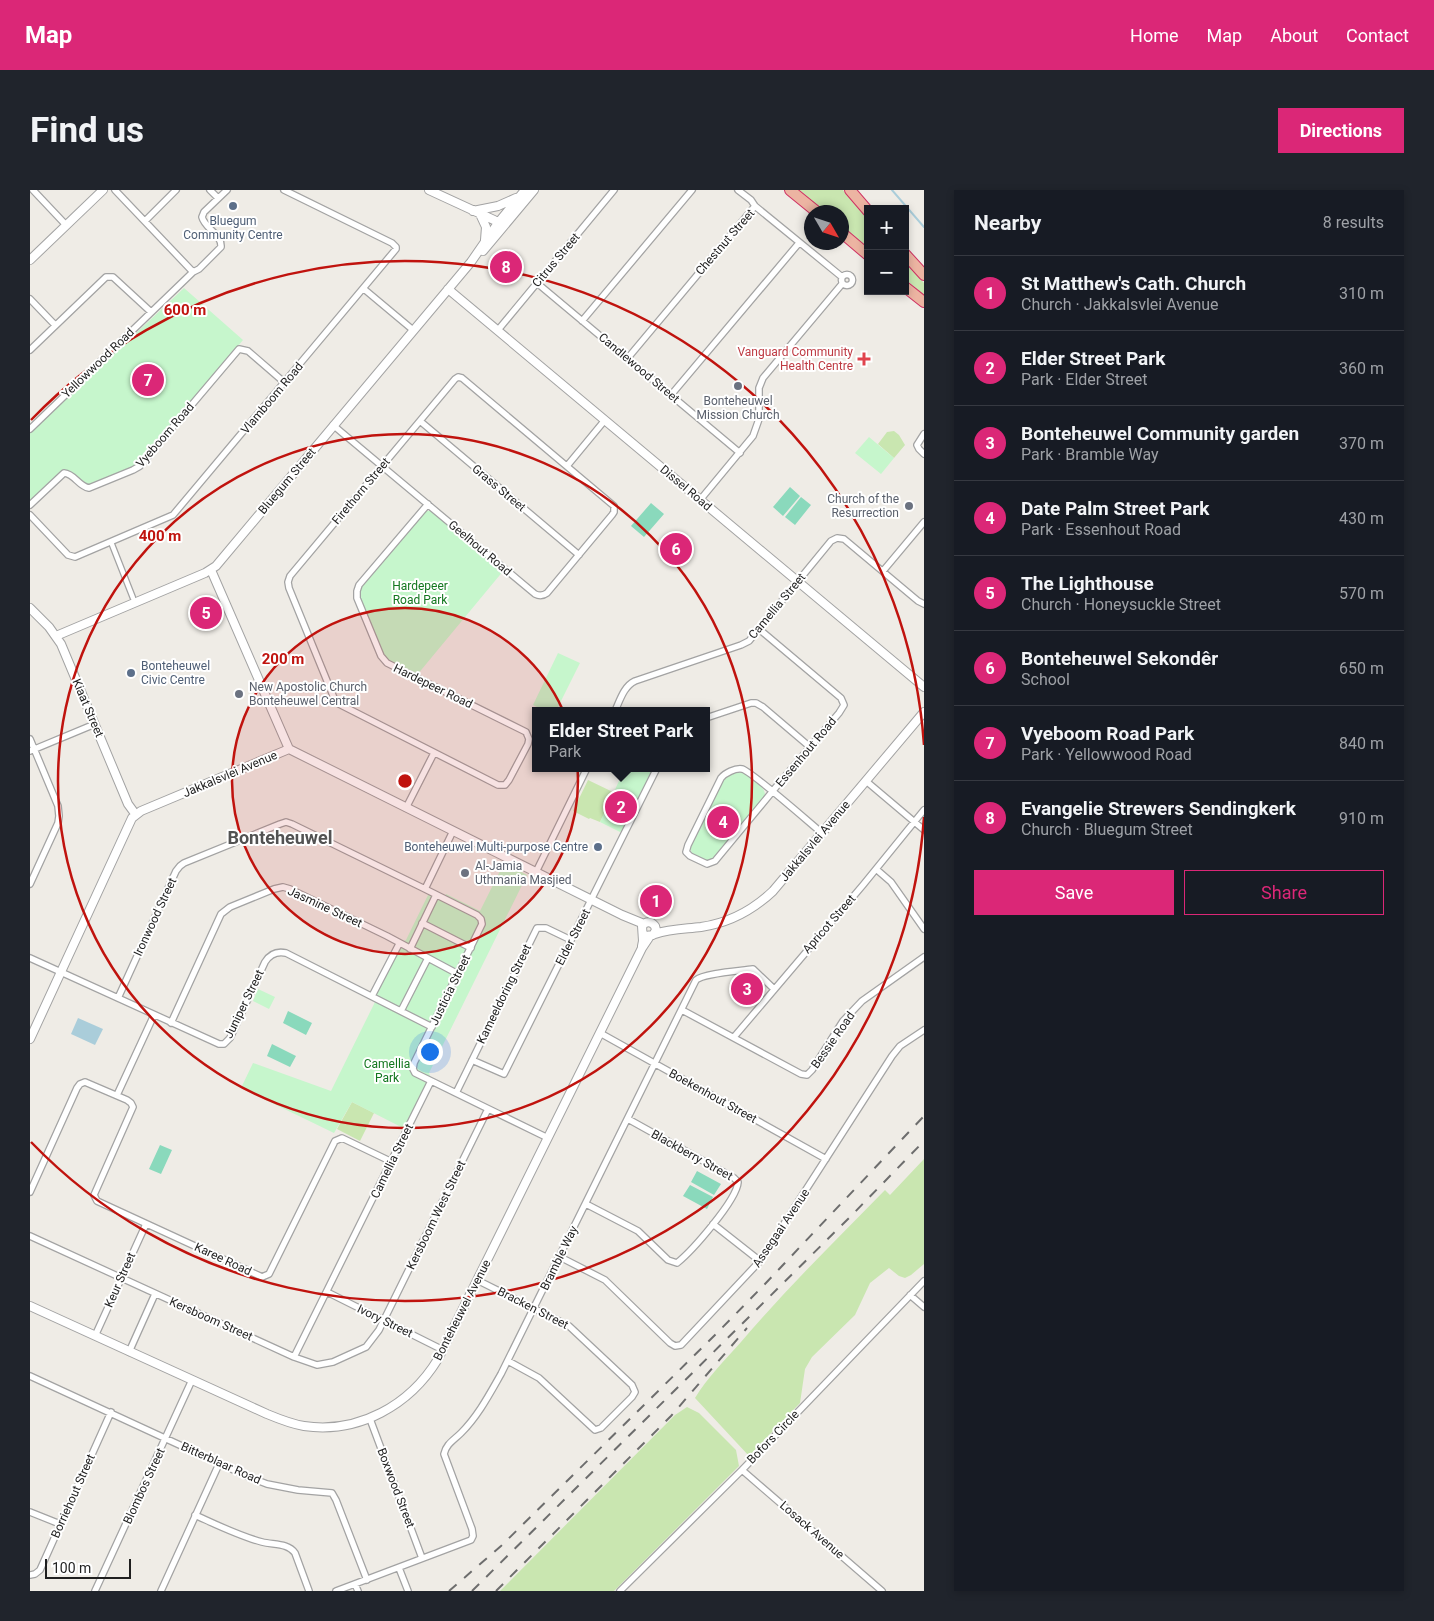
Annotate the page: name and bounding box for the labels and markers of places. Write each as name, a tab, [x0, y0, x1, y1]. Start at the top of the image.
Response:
marker: Bluegum Community Centre	[227, 200, 239, 212]
place label: Bluegum Community Centre	[183, 214, 283, 242]
pin: 8	[490, 248, 522, 286]
place label: Vanguard Community Health Centre	[737, 345, 853, 373]
marker: Vanguard Community Health Centre	[857, 352, 871, 366]
pin: 7	[132, 361, 164, 399]
marker: Bonteheuwel Mission Church	[732, 380, 744, 392]
place label: Bonteheuwel Mission Church	[696, 394, 780, 422]
place label: Church of the Resurrection	[827, 492, 899, 520]
marker: Church of the Resurrection	[903, 500, 915, 512]
pin: 6	[660, 530, 692, 568]
pin: 5	[190, 594, 222, 632]
place label: Bonteheuwel Civic Centre	[141, 659, 210, 687]
marker: Bonteheuwel Civic Centre	[125, 667, 137, 679]
place label: New Apostolic Church Bonteheuwel Central	[249, 680, 367, 708]
marker: New Apostolic Church Bonteheuwel Central	[233, 688, 245, 700]
centre of rings	[396, 772, 414, 790]
pin: 2	[605, 788, 637, 826]
pin: 4	[707, 803, 739, 841]
place label: Bonteheuwel Multi-purpose Centre	[404, 840, 588, 854]
marker: Bonteheuwel Multi-purpose Centre	[592, 841, 604, 853]
place label: Al-Jamia Uthmania Masjied	[475, 859, 572, 887]
marker: Al-Jamia Uthmania Masjied	[459, 867, 471, 879]
pin: 1	[640, 882, 672, 920]
pin: 3	[731, 970, 763, 1008]

